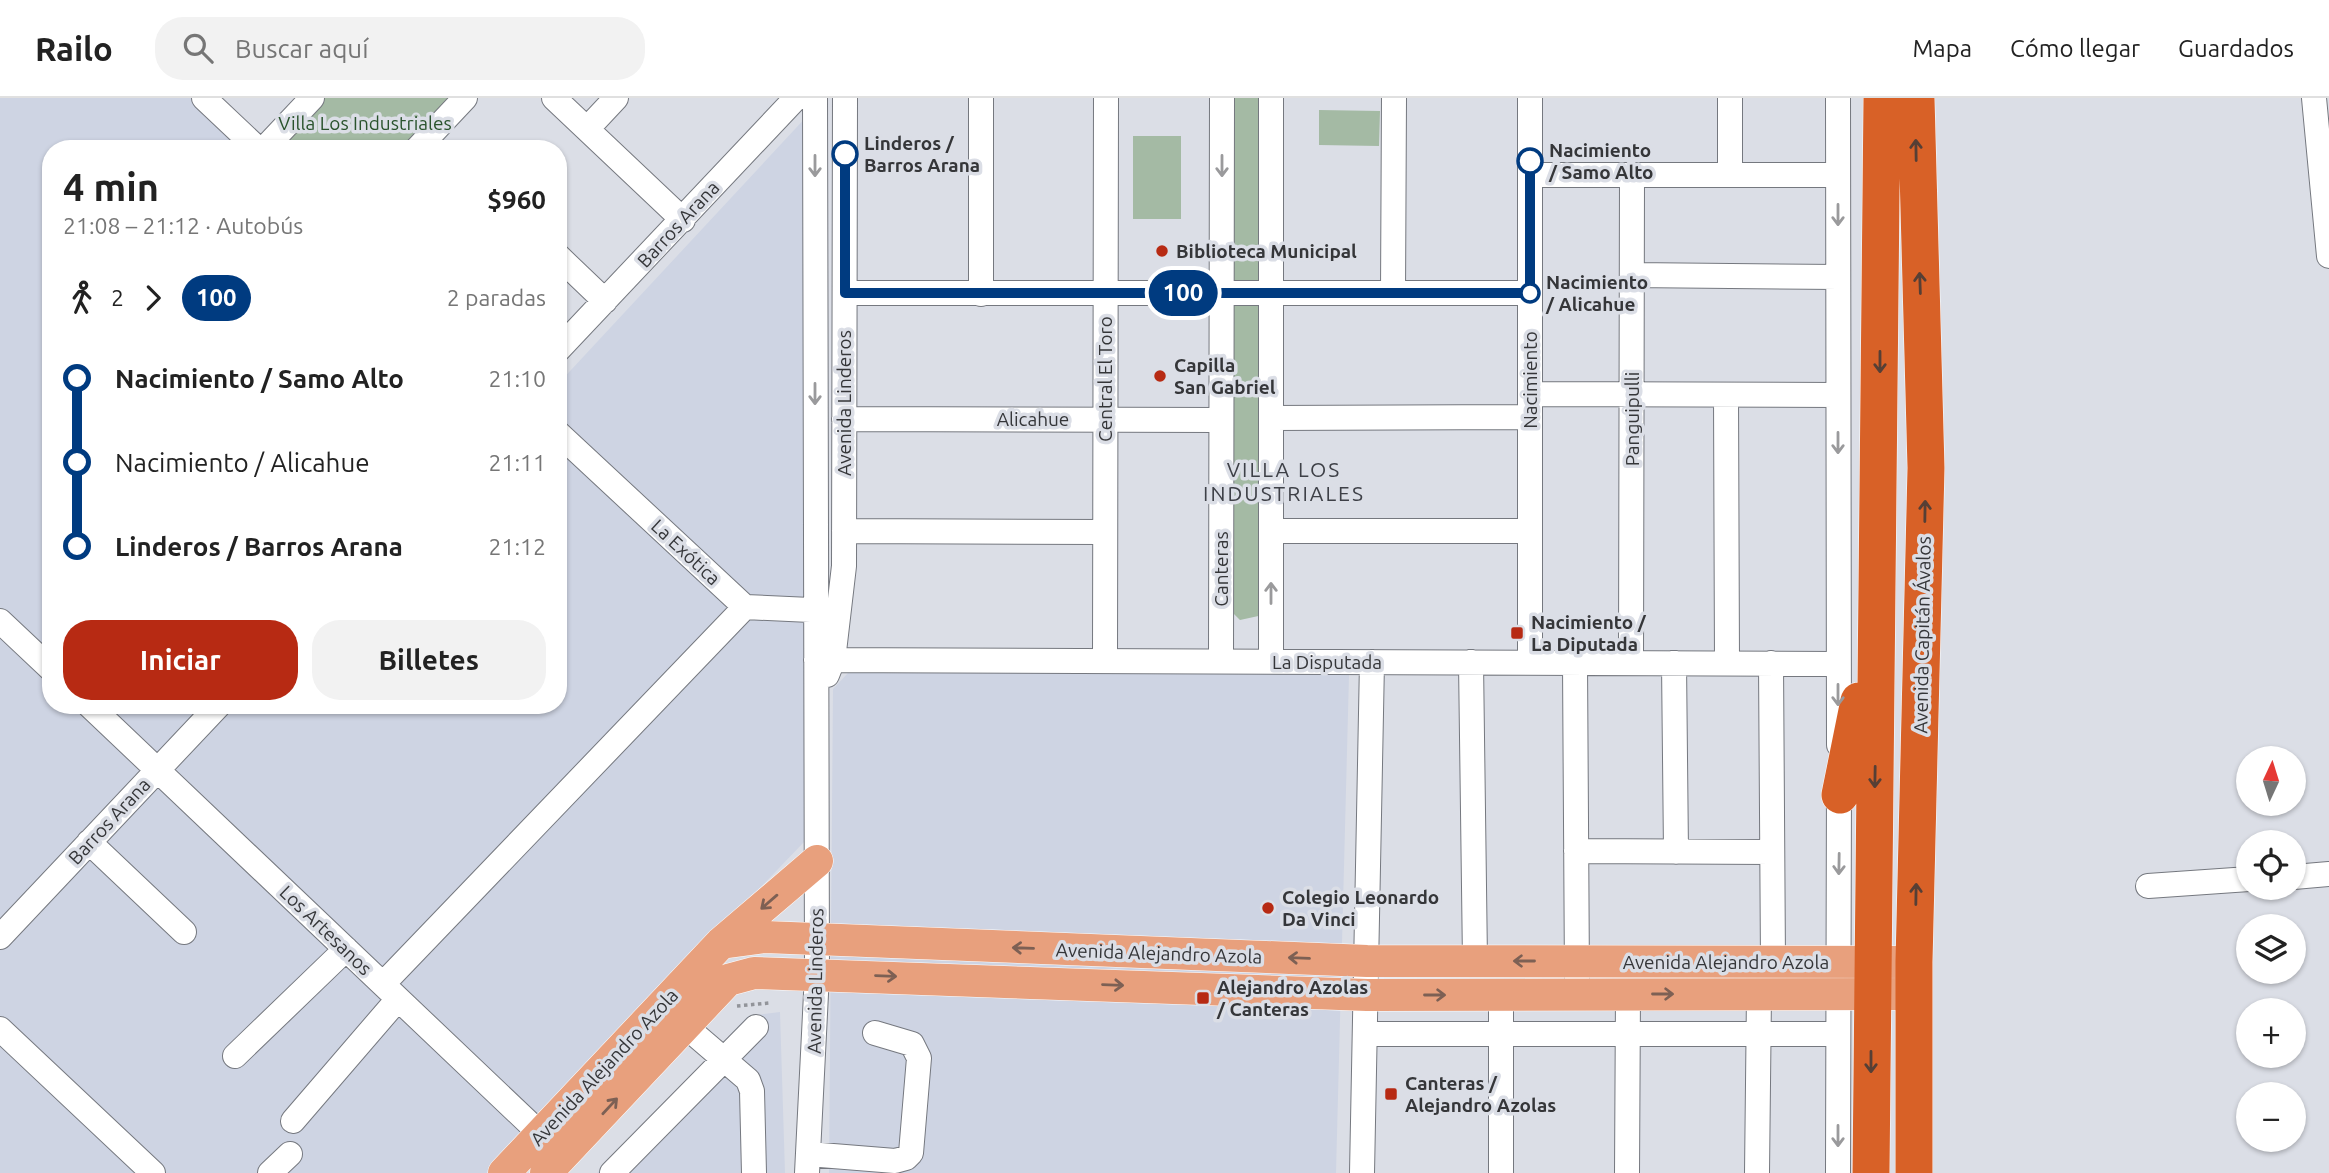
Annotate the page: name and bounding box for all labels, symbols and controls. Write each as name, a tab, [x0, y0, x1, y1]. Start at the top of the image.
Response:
search box	[155, 17, 645, 80]
icon: search	[179, 29, 217, 67]
text: Railo	[35, 30, 113, 67]
text: Buscar aquí	[235, 34, 369, 63]
text: Mapa	[1912, 35, 1972, 62]
text: Cómo llegar	[2010, 35, 2140, 62]
text: Guardados	[2178, 35, 2294, 62]
park label: Villa Los Industriales	[278, 112, 452, 134]
place label: Linderos / Barros Arana	[864, 132, 980, 176]
one-way arrow	[1909, 138, 1923, 161]
place label: Nacimiento / Samo Alto	[1548, 139, 1654, 183]
marker: Linderos / Barros Arana	[832, 141, 858, 167]
marker: Nacimiento / Samo Alto	[1517, 148, 1543, 174]
one-way arrow	[808, 154, 822, 177]
one-way arrow	[1215, 154, 1229, 177]
text: 4 min	[63, 166, 159, 208]
street label: Barros Arana	[632, 176, 724, 272]
text: $960	[487, 185, 546, 214]
one-way arrow	[1831, 203, 1845, 226]
text: 21:08 – 21:12 · Autobús	[63, 213, 303, 238]
place label: Biblioteca Municipal	[1176, 240, 1357, 262]
marker: Biblioteca Municipal	[1154, 243, 1170, 259]
line badge: 100	[1143, 270, 1223, 316]
place label: Nacimiento / Alicahue	[1545, 271, 1648, 315]
one-way arrow	[1913, 272, 1927, 295]
icon: walk	[63, 279, 101, 317]
icon: forward	[134, 279, 172, 317]
text: 100	[1163, 279, 1203, 306]
marker: Nacimiento / Alicahue	[1520, 283, 1540, 303]
text: 100	[196, 284, 237, 311]
text: 2	[111, 285, 124, 310]
text: 2 paradas	[447, 285, 546, 310]
street label: Central El Toro	[1094, 316, 1116, 442]
street label: Avenida Linderos	[833, 330, 855, 476]
street label: Nacimiento	[1519, 331, 1541, 429]
one-way arrow	[1873, 350, 1887, 373]
place label: Capilla San Gabriel	[1174, 354, 1276, 398]
text: Nacimiento / Samo Alto	[115, 364, 404, 393]
text: 21:10	[488, 366, 546, 391]
marker: Capilla San Gabriel	[1152, 368, 1168, 384]
street label: Panguipulli	[1621, 372, 1643, 466]
one-way arrow	[808, 382, 822, 405]
street label: Alicahue	[997, 408, 1069, 430]
one-way arrow	[1831, 431, 1845, 454]
text: Nacimiento / Alicahue	[115, 448, 370, 477]
text: 21:11	[488, 450, 546, 475]
district label: VILLA LOS INDUSTRIALES	[1203, 457, 1365, 505]
one-way arrow	[1918, 499, 1931, 522]
street label: La Exótica	[647, 515, 725, 589]
street label: Canteras	[1210, 531, 1232, 607]
text: Linderos / Barros Arana	[115, 532, 403, 561]
text: 21:12	[488, 534, 546, 559]
street label: Avenida Capitán Ávalos	[1909, 536, 1935, 734]
one-way arrow	[1264, 582, 1278, 605]
place label: Nacimiento / La Diputada	[1531, 611, 1647, 655]
button: Iniciar	[63, 620, 298, 700]
button: Billetes	[312, 620, 546, 700]
marker: Nacimiento / La Diputada	[1509, 625, 1525, 641]
street label: La Disputada	[1272, 651, 1382, 673]
one-way arrow	[1831, 683, 1845, 706]
north arrow	[2236, 746, 2306, 816]
map controls	[2236, 746, 2306, 1152]
one-way arrow	[1868, 765, 1881, 788]
street label: Barros Arana	[63, 773, 155, 869]
button: locate	[2236, 830, 2306, 900]
one-way arrow	[1832, 852, 1846, 875]
street label: Los Artesanos	[276, 881, 376, 979]
one-way arrow	[1909, 883, 1923, 906]
place label: Colegio Leonardo Da Vinci	[1282, 886, 1439, 930]
one-way arrow	[760, 894, 778, 910]
marker: Colegio Leonardo Da Vinci	[1260, 900, 1276, 916]
street label: Avenida Linderos	[803, 908, 827, 1054]
button: layers	[2236, 914, 2306, 984]
street label: Avenida Alejandro Azola	[1055, 938, 1263, 968]
one-way arrow	[1012, 941, 1035, 954]
street label: Avenida Alejandro Azola	[1623, 951, 1829, 973]
one-way arrow	[1288, 952, 1311, 965]
one-way arrow	[1513, 955, 1536, 968]
one-way arrow	[874, 970, 897, 983]
place label: Alejandro Azolas / Canteras	[1216, 976, 1368, 1020]
one-way arrow	[1101, 979, 1124, 992]
street label: Avenida Alejandro Azola	[526, 984, 682, 1150]
one-way arrow	[1651, 987, 1674, 1001]
one-way arrow	[1423, 988, 1446, 1002]
marker: Alejandro Azolas / Canteras	[1195, 990, 1211, 1006]
button: +	[2236, 998, 2306, 1068]
one-way arrow	[1864, 1050, 1878, 1073]
place label: Canteras / Alejandro Azolas	[1405, 1072, 1556, 1116]
button: −	[2236, 1082, 2306, 1152]
marker: Canteras / Alejandro Azolas	[1383, 1086, 1399, 1102]
one-way arrow	[601, 1098, 618, 1115]
one-way arrow	[1831, 1124, 1845, 1147]

